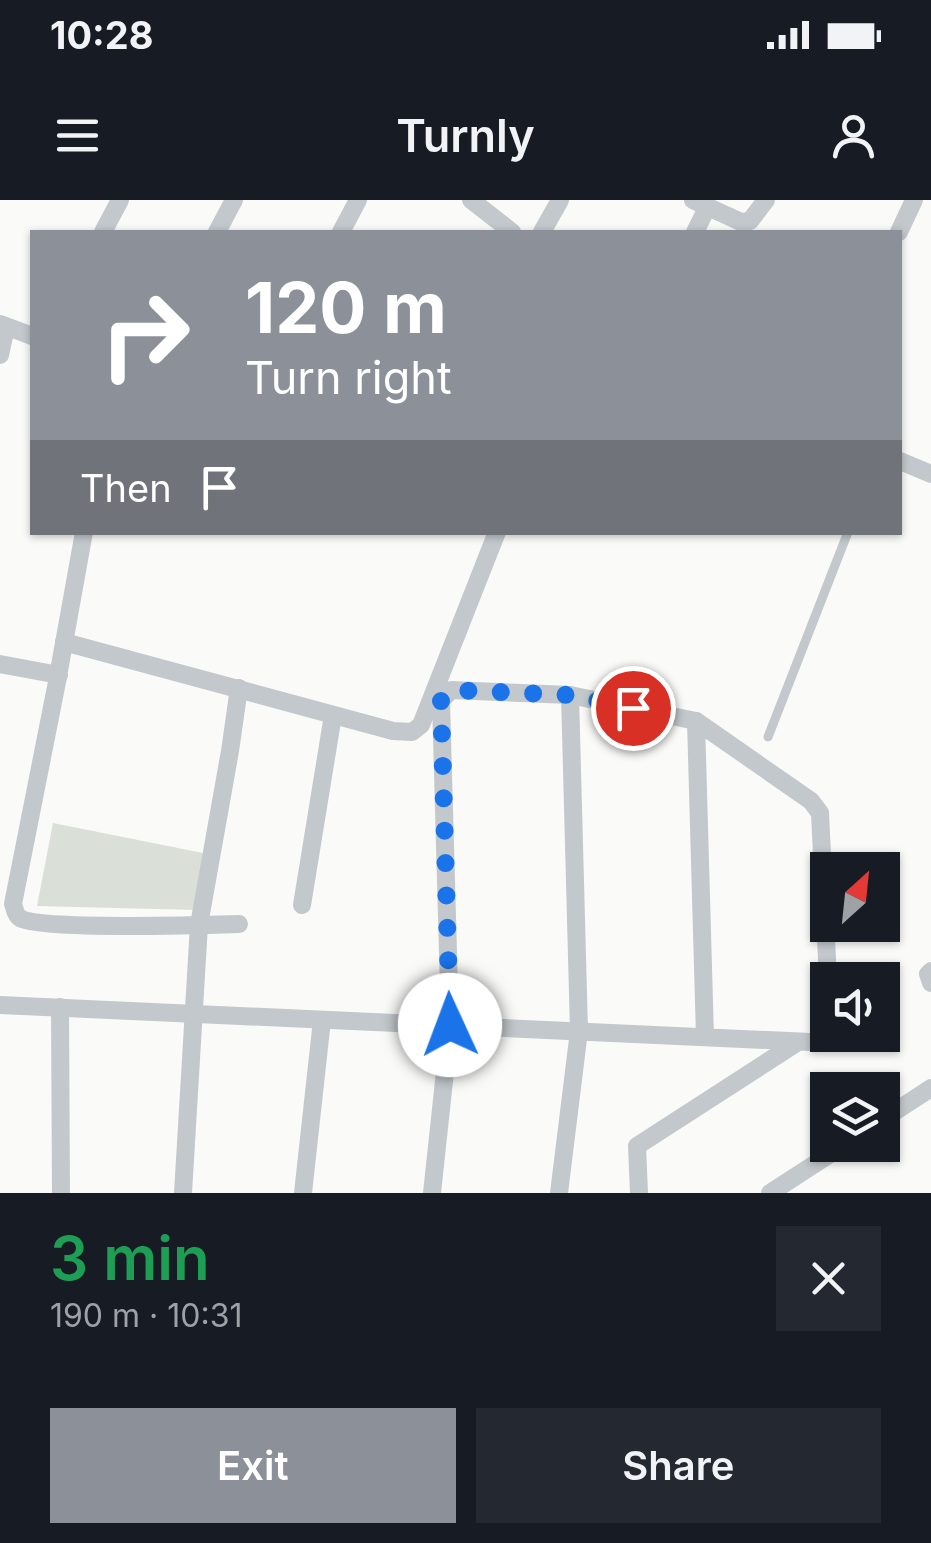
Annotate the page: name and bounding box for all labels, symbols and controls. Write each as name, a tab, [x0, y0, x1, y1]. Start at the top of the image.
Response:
text: 10:28	[50, 12, 153, 58]
icon: menu	[50, 108, 105, 163]
text: Turnly	[396, 108, 535, 163]
icon: person	[826, 108, 881, 163]
text: 120 m	[245, 265, 447, 350]
icon: right	[80, 270, 210, 400]
text: Turn right	[245, 350, 452, 405]
icon: arrive	[192, 460, 247, 515]
text: Then	[80, 465, 172, 511]
pin	[591, 666, 676, 751]
icon: arrive	[606, 681, 661, 736]
north arrow	[810, 852, 900, 942]
map controls	[810, 852, 900, 1162]
button: sound	[810, 962, 900, 1052]
position arrow	[398, 973, 502, 1077]
button: layers	[810, 1072, 900, 1162]
text: 3 min	[50, 1222, 210, 1294]
button: close	[776, 1226, 881, 1331]
text: 190 m · 10:31	[50, 1296, 243, 1335]
button: Exit	[50, 1408, 456, 1523]
button: Share	[476, 1408, 881, 1523]

